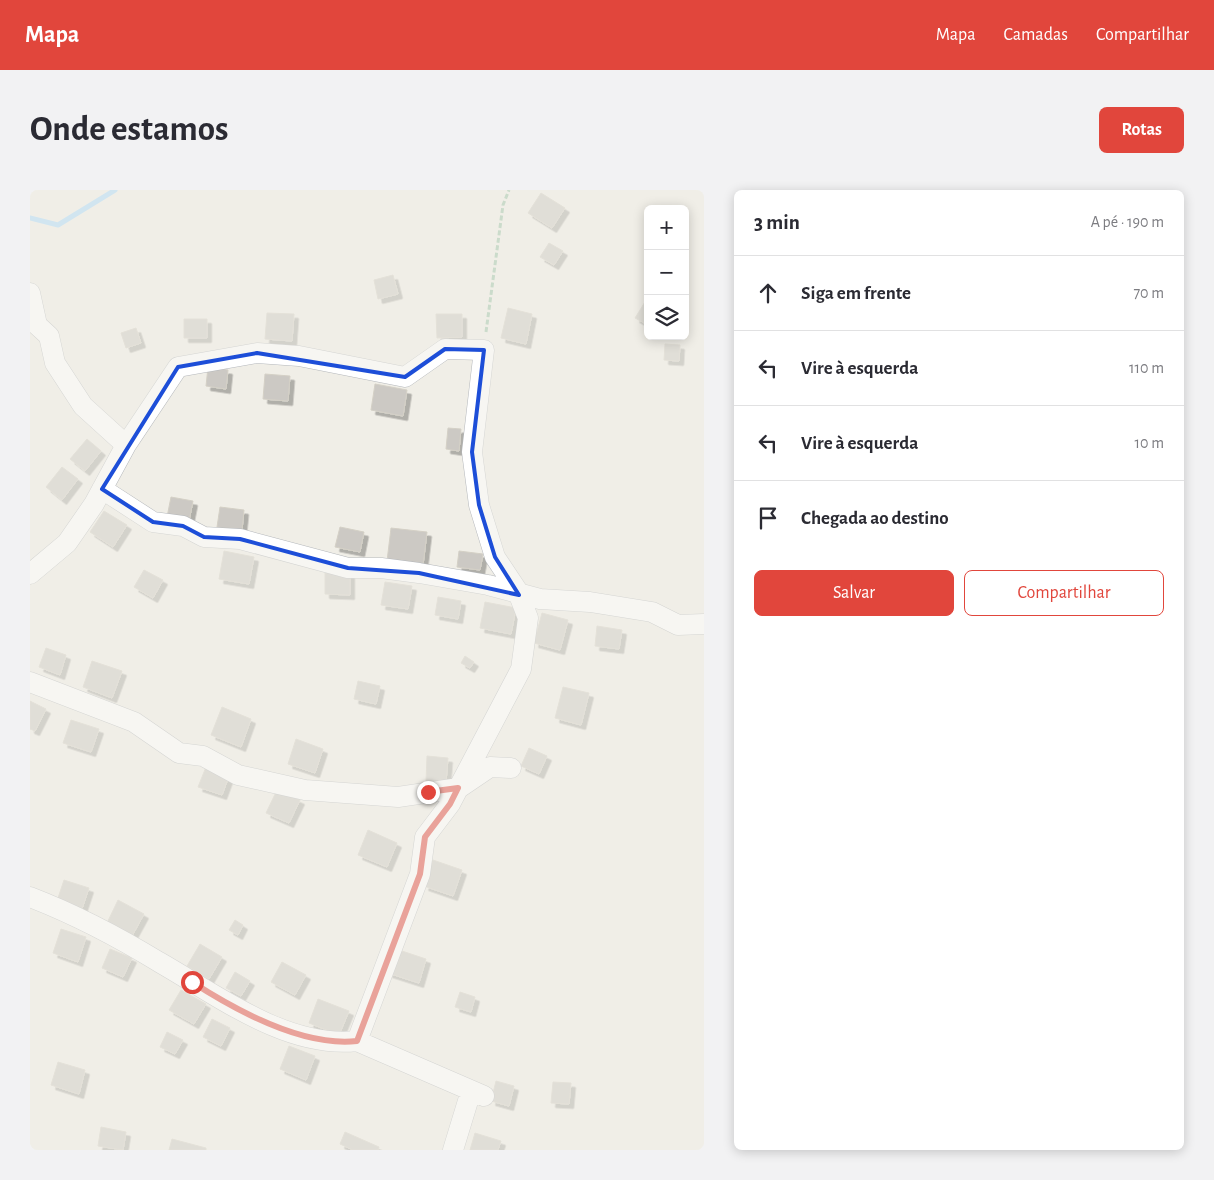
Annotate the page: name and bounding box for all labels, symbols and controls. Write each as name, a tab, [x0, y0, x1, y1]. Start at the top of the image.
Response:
text: Mapa	[25, 23, 79, 47]
text: Mapa	[936, 26, 975, 44]
text: Camadas	[1003, 26, 1068, 44]
text: Compartilhar	[1096, 26, 1189, 44]
button: Rotas	[1099, 107, 1184, 153]
text: Onde estamos	[30, 112, 229, 147]
map controls	[644, 205, 689, 340]
button: +	[644, 205, 689, 250]
text: 3 min	[754, 212, 800, 233]
text: A pé · 190 m	[1091, 214, 1164, 230]
button: −	[644, 250, 689, 295]
icon: ahead	[754, 279, 782, 307]
text: Siga em frente	[801, 284, 911, 303]
text: 70 m	[1133, 285, 1164, 301]
button: layers	[644, 295, 689, 340]
icon: left	[754, 354, 782, 382]
text: Vire à esquerda	[801, 359, 918, 378]
text: 110 m	[1129, 360, 1164, 376]
icon: left	[754, 429, 782, 457]
text: Vire à esquerda	[801, 434, 918, 453]
text: 10 m	[1135, 435, 1164, 451]
icon: arrive	[754, 504, 782, 532]
text: Chegada ao destino	[801, 509, 949, 528]
button: Salvar	[754, 570, 954, 616]
button: Compartilhar	[964, 570, 1164, 616]
route end	[417, 781, 440, 804]
route start	[181, 971, 204, 994]

